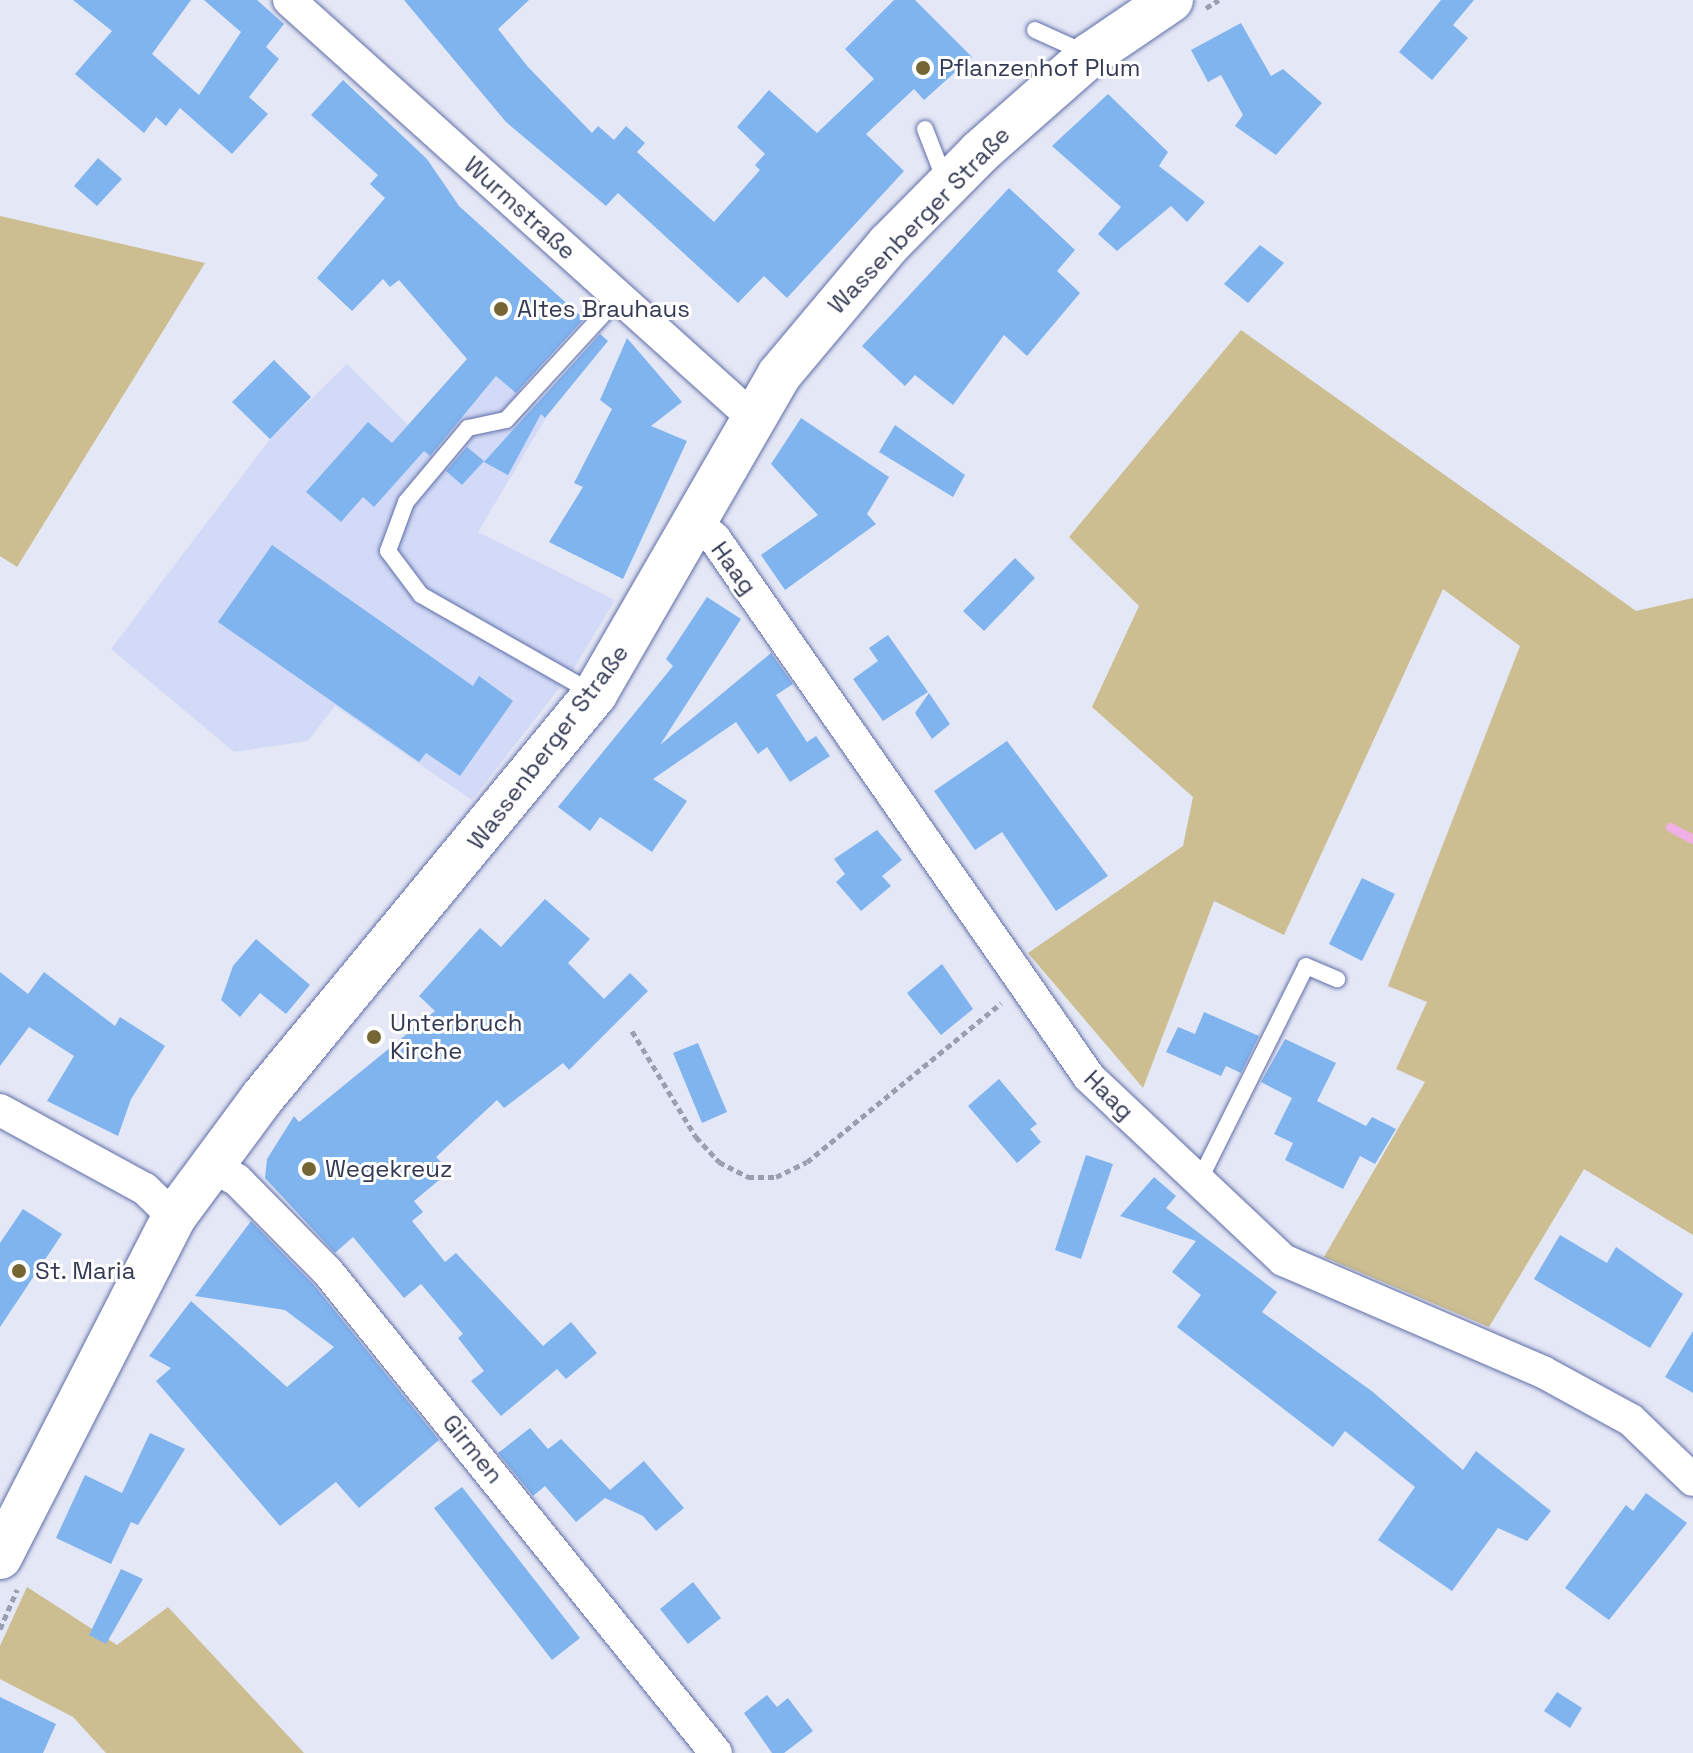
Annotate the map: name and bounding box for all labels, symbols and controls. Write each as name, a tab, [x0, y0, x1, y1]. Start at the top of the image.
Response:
place label: Pflanzenhof Plum	[939, 54, 1140, 82]
marker: Pflanzenhof Plum	[914, 59, 932, 77]
street label: Wassenberger Straße	[822, 120, 1016, 320]
street label: Wurmstraße	[458, 150, 582, 266]
place label: Altes Brauhaus	[517, 295, 690, 323]
marker: Altes Brauhaus	[492, 300, 510, 318]
street label: Haag	[705, 536, 763, 600]
street label: Wassenberger Straße	[461, 639, 635, 855]
place label: Unterbruch Kirche	[390, 1009, 522, 1065]
marker: Unterbruch Kirche	[365, 1028, 383, 1046]
street label: Haag	[1078, 1064, 1140, 1126]
place label: Wegekreuz	[325, 1155, 452, 1183]
marker: Wegekreuz	[300, 1160, 318, 1178]
place label: St. Maria	[35, 1257, 136, 1285]
marker: St. Maria	[10, 1262, 28, 1280]
street label: Girmen	[437, 1409, 509, 1489]

